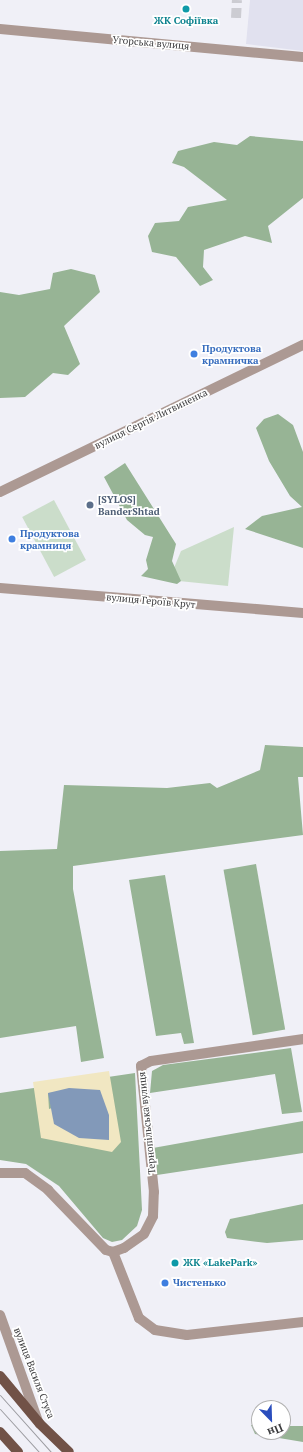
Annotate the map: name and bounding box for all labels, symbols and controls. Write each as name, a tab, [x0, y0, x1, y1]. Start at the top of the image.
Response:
marker: ЖК Софіївка	[181, 4, 191, 14]
place label: ЖК Софіївка	[154, 15, 218, 27]
street label: Угорська вулиця	[112, 34, 190, 52]
place label: Продуктова крамничка	[202, 342, 261, 366]
marker: Продуктова крамничка	[189, 349, 199, 359]
street label: вулиця Сергія Литвиненка	[93, 386, 209, 452]
place label: [SYLOS] BanderShtad	[98, 493, 160, 516]
marker: [SYLOS] BanderShtad	[85, 500, 95, 510]
place label: Продуктова крамниця	[20, 527, 79, 550]
marker: Продуктова крамниця	[7, 534, 17, 544]
street label: вулиця Героїв Крут	[106, 591, 196, 611]
street label: Тернопільська вулиця	[136, 1071, 158, 1175]
place label: ЖК «LakePark»	[183, 1257, 258, 1269]
marker: ЖК «LakePark»	[170, 1258, 180, 1268]
place label: Чистенько	[173, 1277, 226, 1289]
marker: Чистенько	[160, 1278, 170, 1288]
street label: вулиця Василя Стуса	[11, 1326, 57, 1420]
north arrow	[251, 1400, 291, 1440]
text: Пн	[265, 1421, 285, 1440]

